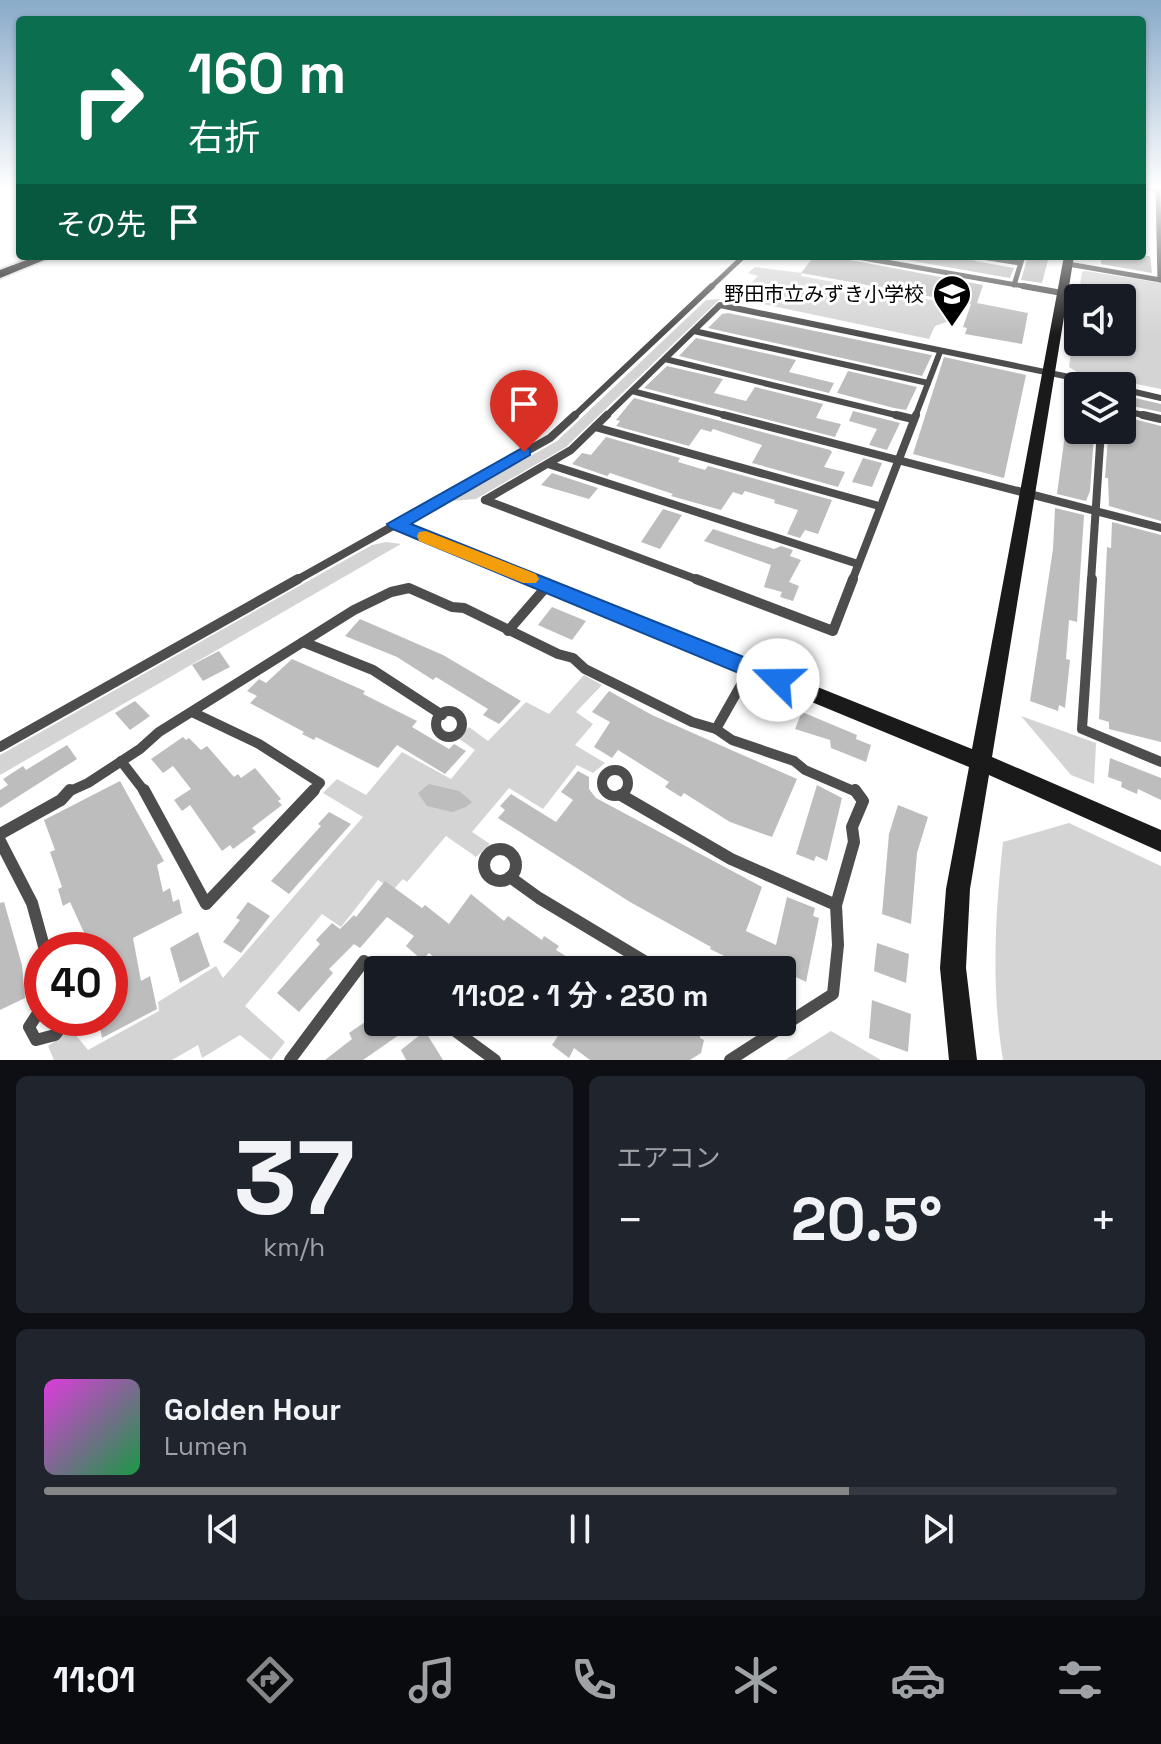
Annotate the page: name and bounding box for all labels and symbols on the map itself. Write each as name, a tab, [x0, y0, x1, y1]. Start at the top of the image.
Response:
school or university icon: 野田市立みずき小学校	[931, 273, 973, 328]
place label: 野田市立みずき小学校	[724, 281, 924, 307]
pin	[490, 370, 558, 452]
position arrow	[736, 638, 820, 722]
speed limit sign: 40	[24, 932, 128, 1036]

